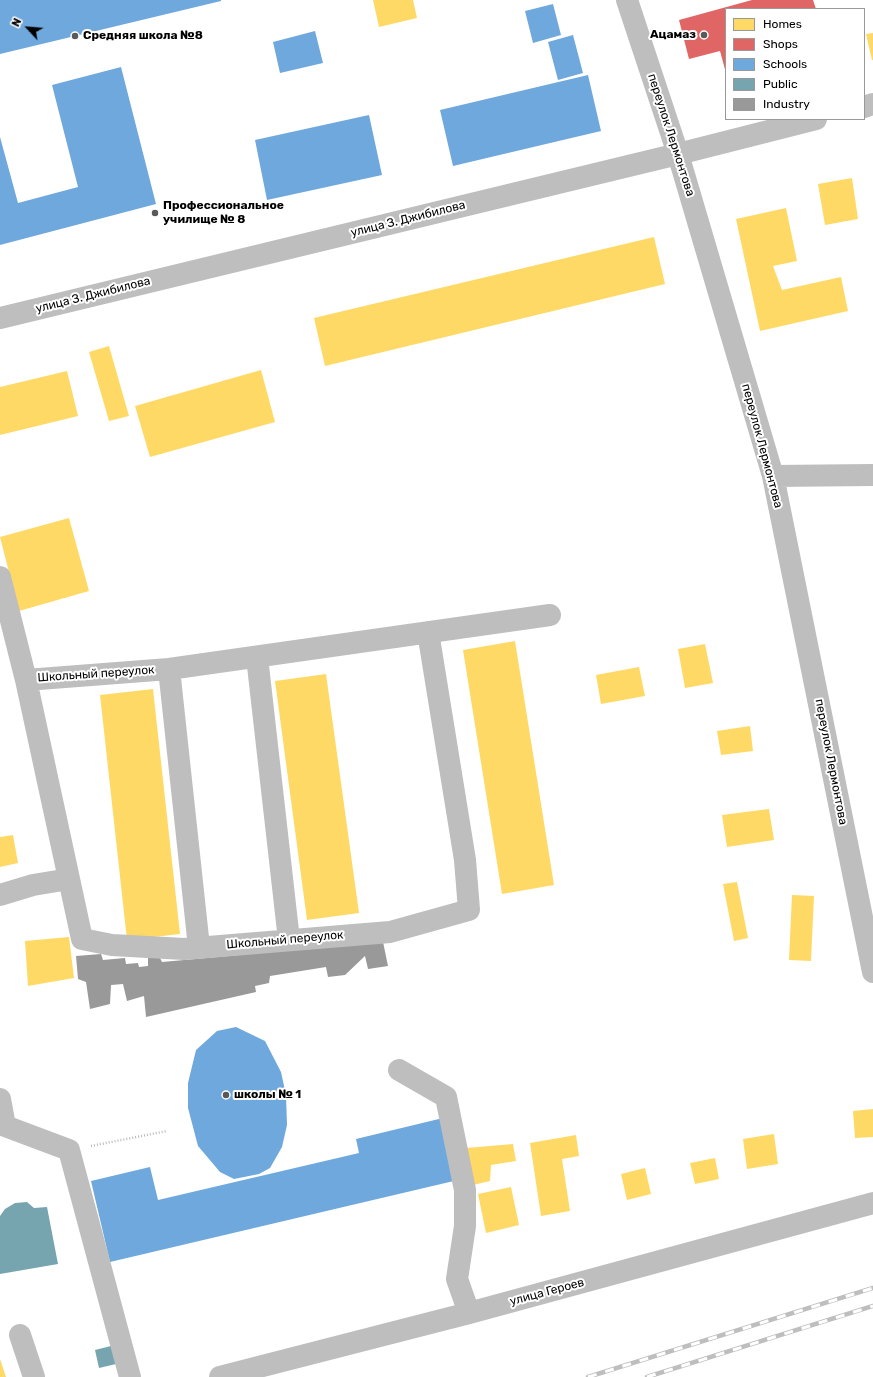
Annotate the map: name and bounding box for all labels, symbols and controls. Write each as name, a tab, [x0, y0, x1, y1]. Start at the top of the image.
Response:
north arrow	[8, 8, 48, 48]
legend	[725, 8, 865, 120]
text: N	[9, 16, 24, 29]
text: Homes	[763, 17, 802, 31]
place label: Ацамаз	[650, 28, 696, 42]
place label: Средняя школа №8	[83, 29, 203, 43]
marker: Ацамаз	[699, 30, 709, 40]
marker: Средняя школа №8	[70, 31, 80, 41]
text: Shops	[763, 37, 798, 51]
text: Schools	[763, 57, 807, 71]
street label: переулок Лермонтова	[644, 72, 698, 198]
text: Public	[763, 77, 798, 91]
text: Industry	[763, 97, 810, 111]
street label: улица З. Джибилова	[349, 198, 467, 240]
place label: Профессиональное училище № 8	[163, 199, 284, 227]
marker: Профессиональное училище № 8	[150, 208, 160, 218]
street label: улица З. Джибилова	[34, 274, 152, 316]
street label: переулок Лермонтова	[738, 382, 786, 510]
street label: Школьный переулок	[37, 663, 155, 685]
street label: переулок Лермонтова	[812, 698, 850, 826]
street label: Школьный переулок	[226, 928, 344, 952]
place label: школы № 1	[234, 1088, 301, 1102]
marker: школы № 1	[221, 1090, 231, 1100]
street label: улица Героев	[508, 1275, 586, 1309]

